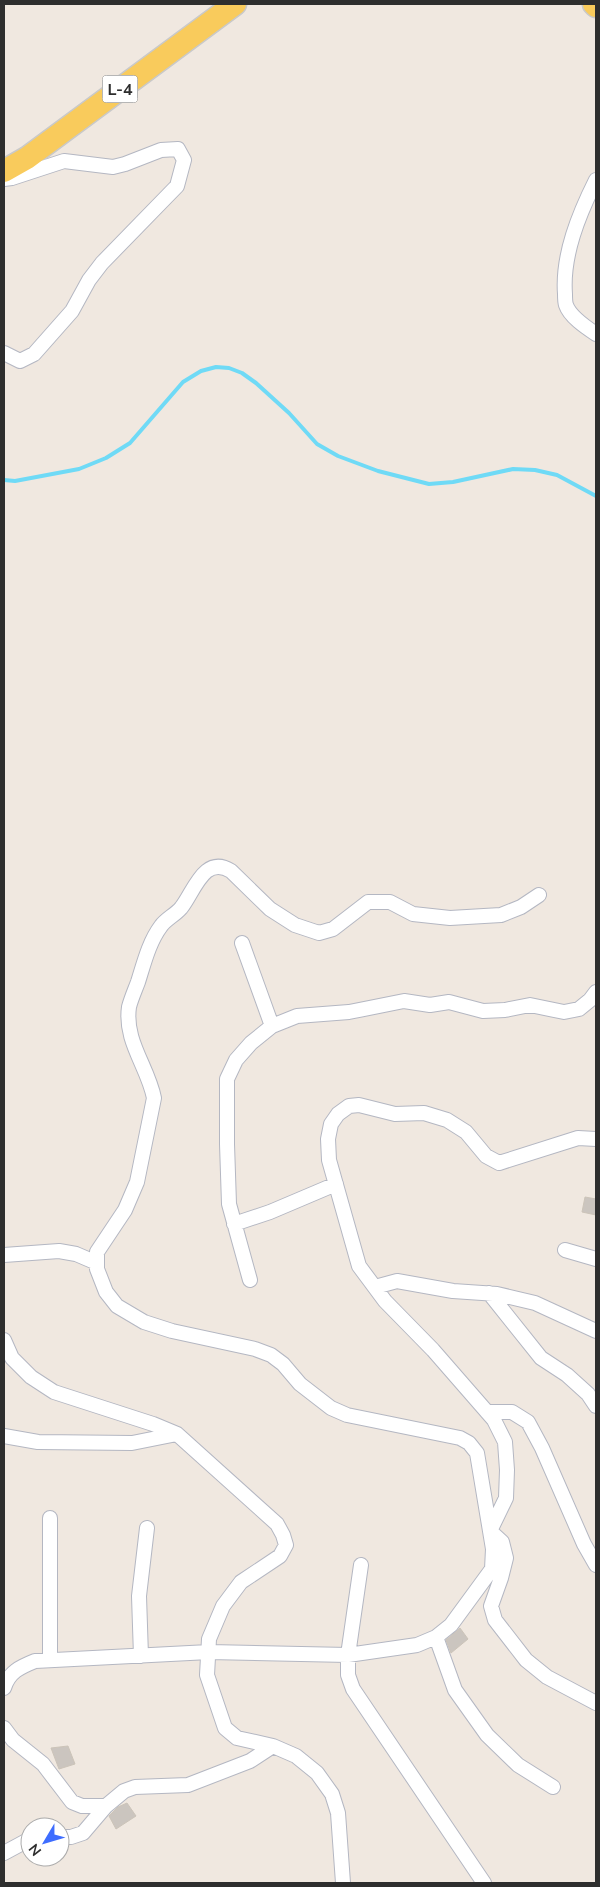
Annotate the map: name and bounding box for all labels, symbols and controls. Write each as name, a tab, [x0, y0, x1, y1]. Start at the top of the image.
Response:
road number: L-4	[102, 76, 138, 102]
north arrow	[20, 1817, 70, 1867]
text: N	[24, 1840, 46, 1860]

